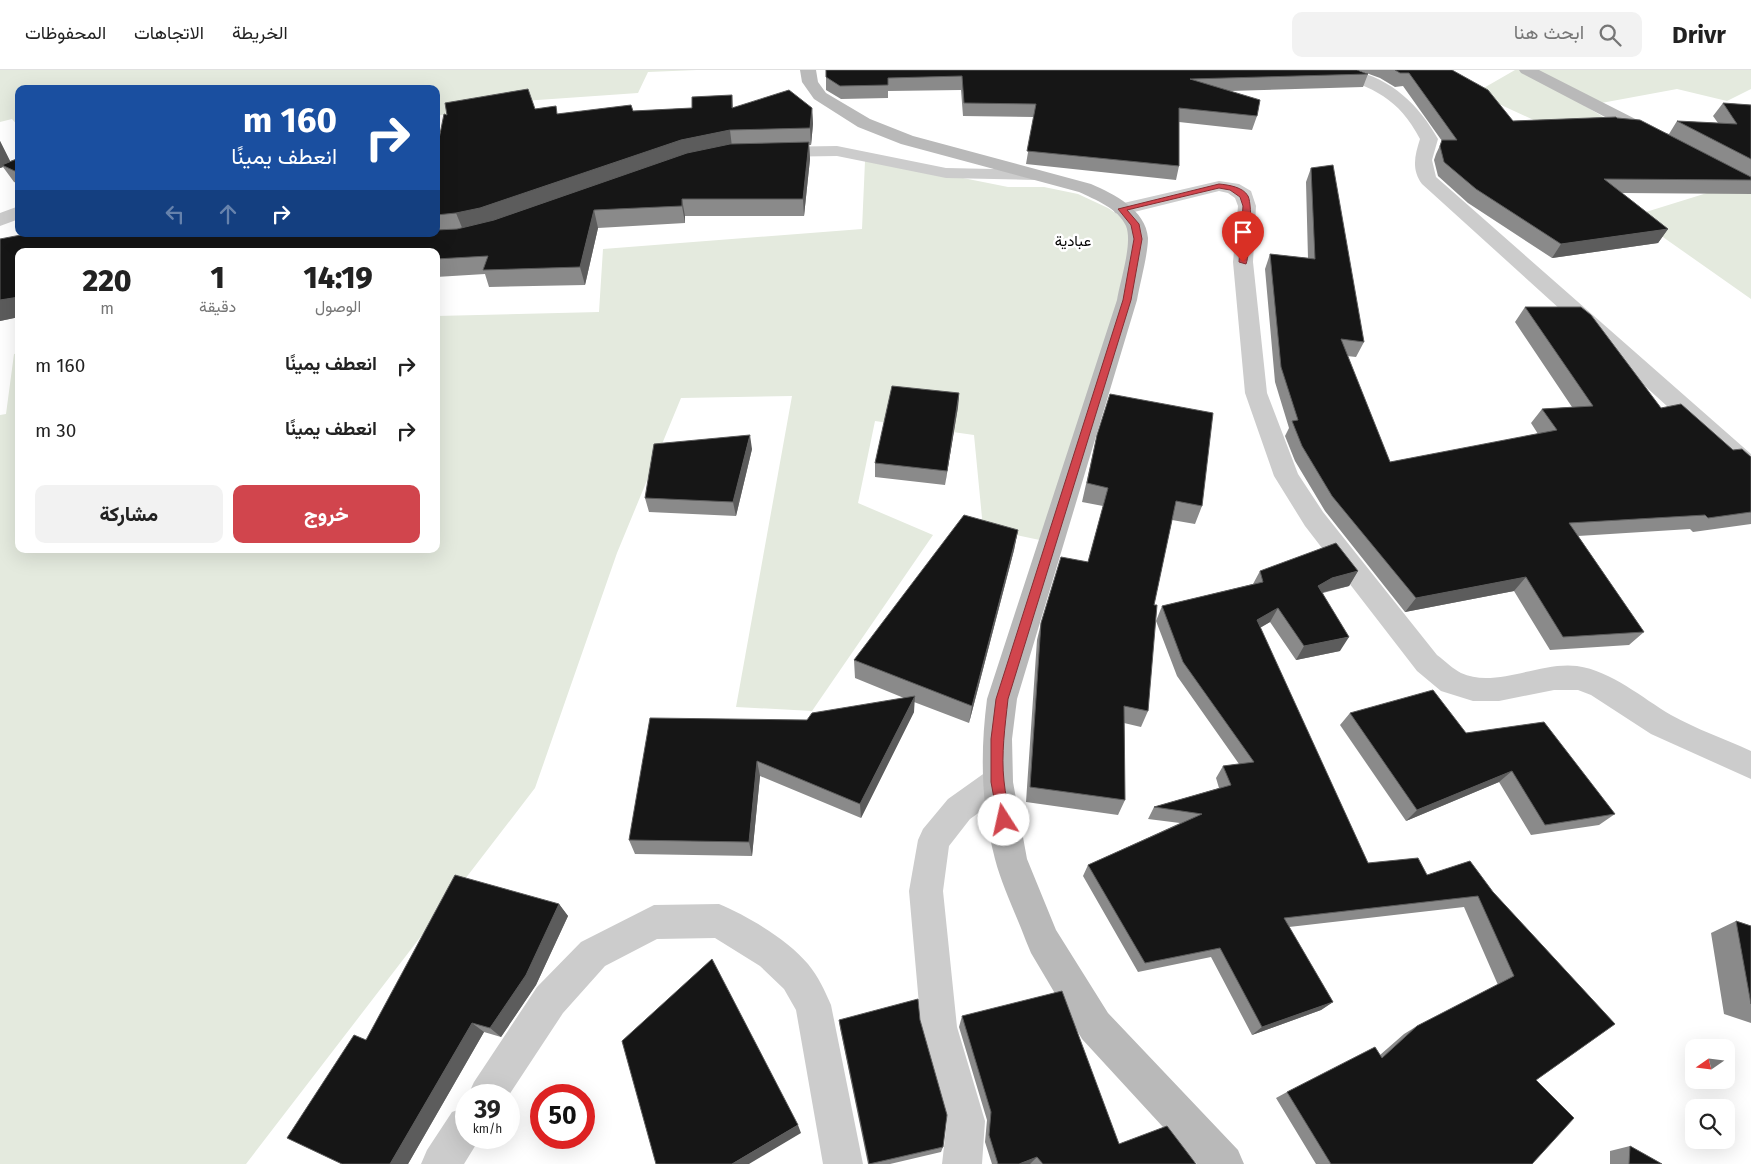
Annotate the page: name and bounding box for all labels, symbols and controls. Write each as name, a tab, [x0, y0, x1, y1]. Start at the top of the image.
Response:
search box	[1292, 12, 1642, 57]
text: ابحث هنا	[1514, 21, 1584, 44]
icon: search	[1596, 21, 1624, 49]
text: Drivr	[1672, 21, 1726, 49]
text: المحفوظات	[25, 22, 106, 44]
text: الاتجاهات	[134, 22, 204, 44]
text: الخريطة	[232, 22, 288, 44]
text: 160 m	[243, 99, 337, 141]
icon: right	[355, 105, 420, 170]
text: انعطف يمينًا	[231, 143, 337, 170]
icon: left	[161, 200, 189, 228]
icon: ahead	[214, 200, 242, 228]
icon: right	[267, 200, 295, 228]
pin	[1222, 211, 1264, 262]
icon: arrive	[1229, 218, 1257, 246]
district label: عبادية	[1055, 232, 1091, 250]
text: 1	[211, 260, 225, 296]
text: 14:19	[304, 260, 373, 296]
text: 220	[82, 263, 132, 299]
text: دقيقة	[199, 297, 236, 316]
text: الوصول	[315, 297, 361, 316]
text: m	[100, 299, 114, 318]
text: انعطف يمينًا	[285, 352, 377, 375]
icon: right	[392, 352, 420, 380]
text: 160 m	[35, 354, 85, 377]
text: انعطف يمينًا	[285, 417, 377, 440]
icon: right	[392, 417, 420, 445]
text: 30 m	[35, 419, 76, 442]
button: مشاركة	[35, 485, 223, 543]
button: خروج	[233, 485, 420, 543]
position arrow	[977, 793, 1029, 845]
north arrow	[1685, 1039, 1735, 1089]
map controls	[1685, 1039, 1735, 1149]
speed limit sign: 50	[530, 1084, 595, 1149]
text: 39	[474, 1095, 501, 1125]
button: search	[1685, 1099, 1735, 1149]
text: km/h	[473, 1122, 502, 1136]

